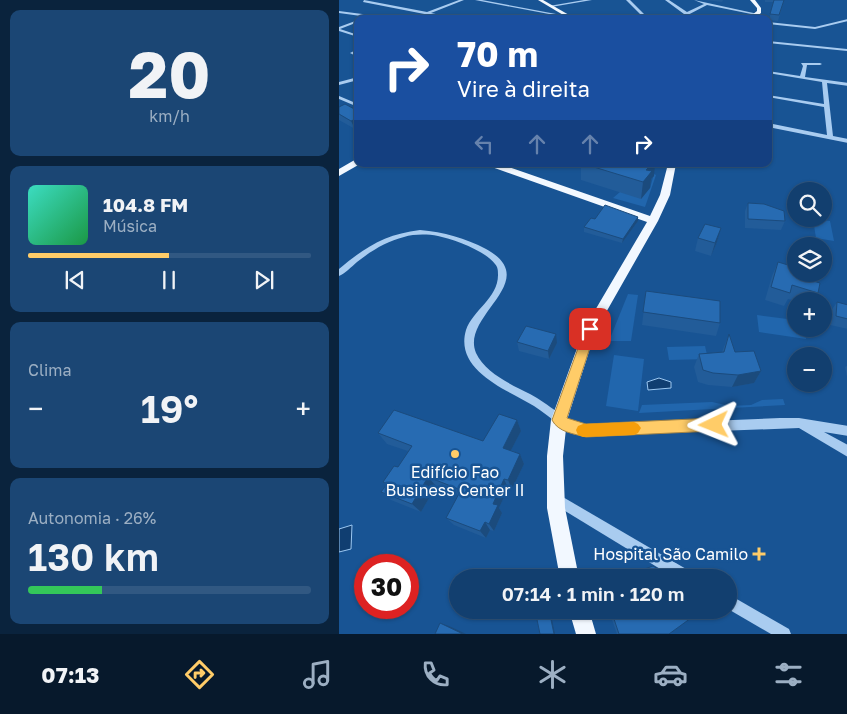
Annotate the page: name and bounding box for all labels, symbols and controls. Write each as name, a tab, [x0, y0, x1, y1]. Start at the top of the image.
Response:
text: 70 m	[457, 33, 538, 75]
text: 20	[129, 34, 210, 112]
icon: right	[374, 35, 439, 100]
text: Vire à direita	[457, 75, 590, 102]
text: km/h	[149, 106, 190, 126]
icon: left	[470, 130, 498, 158]
icon: ahead	[523, 130, 551, 158]
icon: ahead	[576, 130, 604, 158]
icon: right	[629, 130, 657, 158]
map controls	[787, 182, 832, 392]
button: search	[787, 182, 832, 227]
text: 104.8 FM	[103, 193, 188, 216]
text: Música	[103, 216, 157, 236]
button: layers	[787, 237, 832, 282]
icon: previous	[61, 266, 89, 294]
icon: pause	[155, 266, 183, 294]
icon: next	[250, 266, 278, 294]
button: +	[787, 292, 832, 337]
pin	[569, 308, 611, 350]
icon: arrive	[576, 315, 604, 343]
button: −	[787, 347, 832, 392]
text: Clima	[28, 360, 72, 380]
text: 19°	[141, 386, 198, 431]
text: −	[28, 392, 43, 425]
text: +	[296, 392, 311, 425]
position arrow	[687, 398, 739, 450]
marker: Edifício Fao Business Center II	[449, 448, 461, 460]
place label: Edifício Fao Business Center II	[385, 462, 525, 500]
text: Autonomia · 26%	[28, 508, 156, 528]
text: 130 km	[28, 534, 159, 579]
place label: Hospital São Camilo	[593, 544, 748, 564]
marker: Hospital São Camilo	[752, 547, 766, 561]
speed limit sign: 30	[354, 554, 419, 619]
text: 07:14 · 1 min · 120 m	[502, 582, 684, 605]
icon: directions	[182, 657, 217, 692]
icon: music	[300, 657, 335, 692]
icon: phone	[418, 657, 453, 692]
icon: climate	[535, 657, 570, 692]
icon: car	[653, 657, 688, 692]
icon: filters	[771, 657, 806, 692]
text: 07:13	[41, 661, 99, 688]

